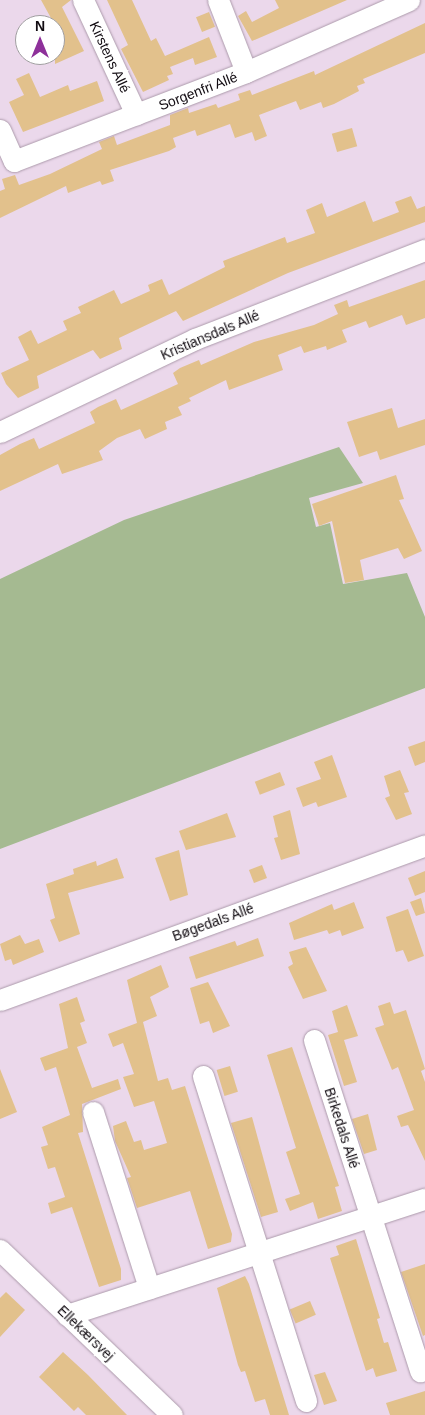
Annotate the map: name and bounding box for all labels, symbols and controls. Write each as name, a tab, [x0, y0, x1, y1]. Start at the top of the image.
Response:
north arrow	[15, 15, 65, 65]
text: N	[35, 18, 45, 34]
street label: Kirstens Allé	[86, 18, 134, 96]
street label: Sorgenfri Allé	[156, 68, 240, 114]
street label: Kristiansdals Allé	[158, 306, 262, 364]
street label: Bøgedals Allé	[170, 899, 256, 945]
street label: Birkedals Allé	[321, 1085, 363, 1171]
street label: Ellekærsvej	[54, 1302, 118, 1364]

